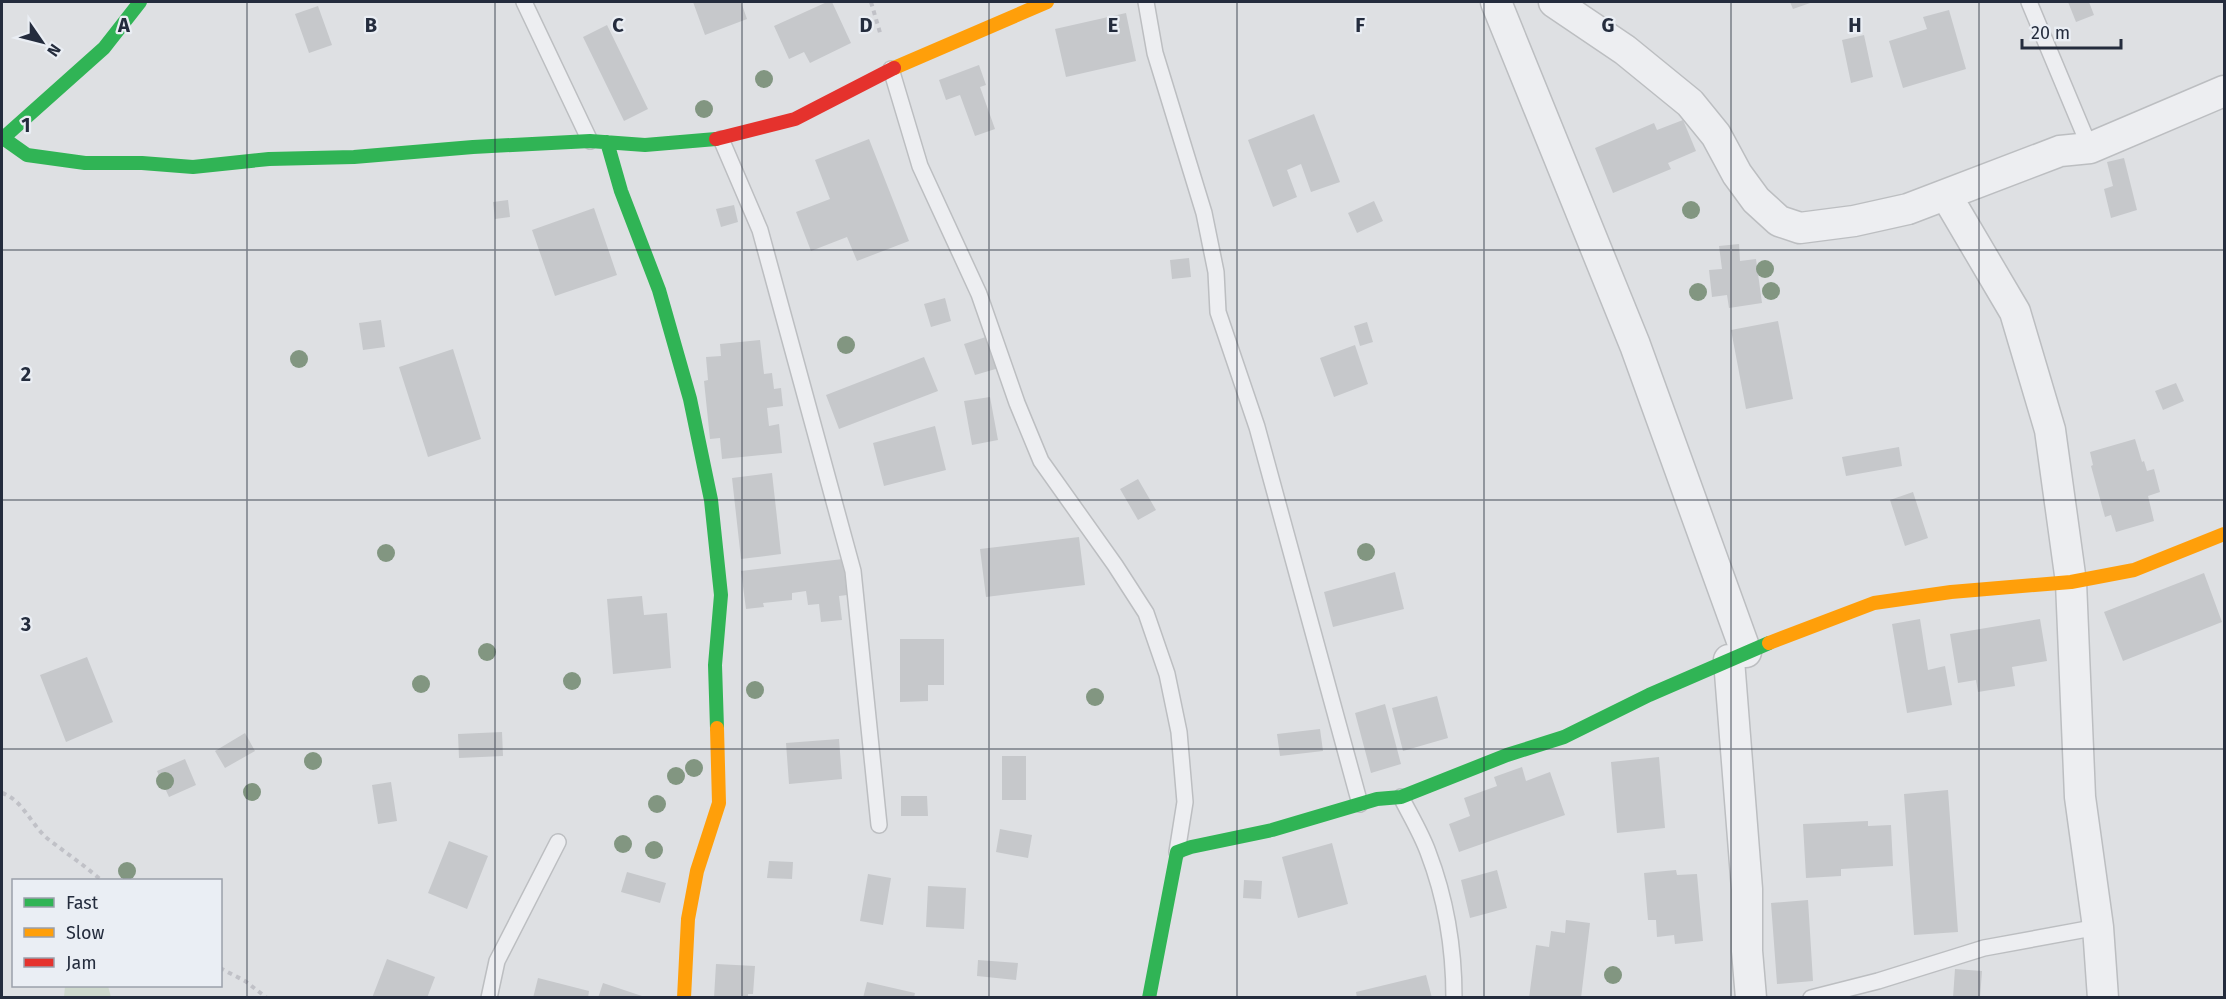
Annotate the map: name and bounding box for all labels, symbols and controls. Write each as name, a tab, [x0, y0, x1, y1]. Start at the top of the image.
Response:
north arrow	[12, 12, 72, 72]
scale bar	[2022, 12, 2121, 50]
text: A	[117, 13, 131, 37]
text: B	[365, 13, 377, 37]
text: C	[612, 13, 624, 37]
text: D	[859, 13, 873, 37]
text: E	[1108, 13, 1118, 37]
text: F	[1355, 13, 1365, 37]
text: G	[1602, 13, 1614, 37]
text: H	[1848, 13, 1862, 37]
text: 20 m	[2031, 22, 2070, 44]
text: N	[43, 41, 65, 60]
text: 1	[21, 113, 31, 137]
text: 2	[21, 362, 31, 386]
text: 3	[20, 612, 31, 636]
legend	[12, 879, 222, 987]
text: Fast	[66, 892, 99, 914]
text: Slow	[66, 922, 105, 944]
text: Jam	[66, 952, 97, 974]

